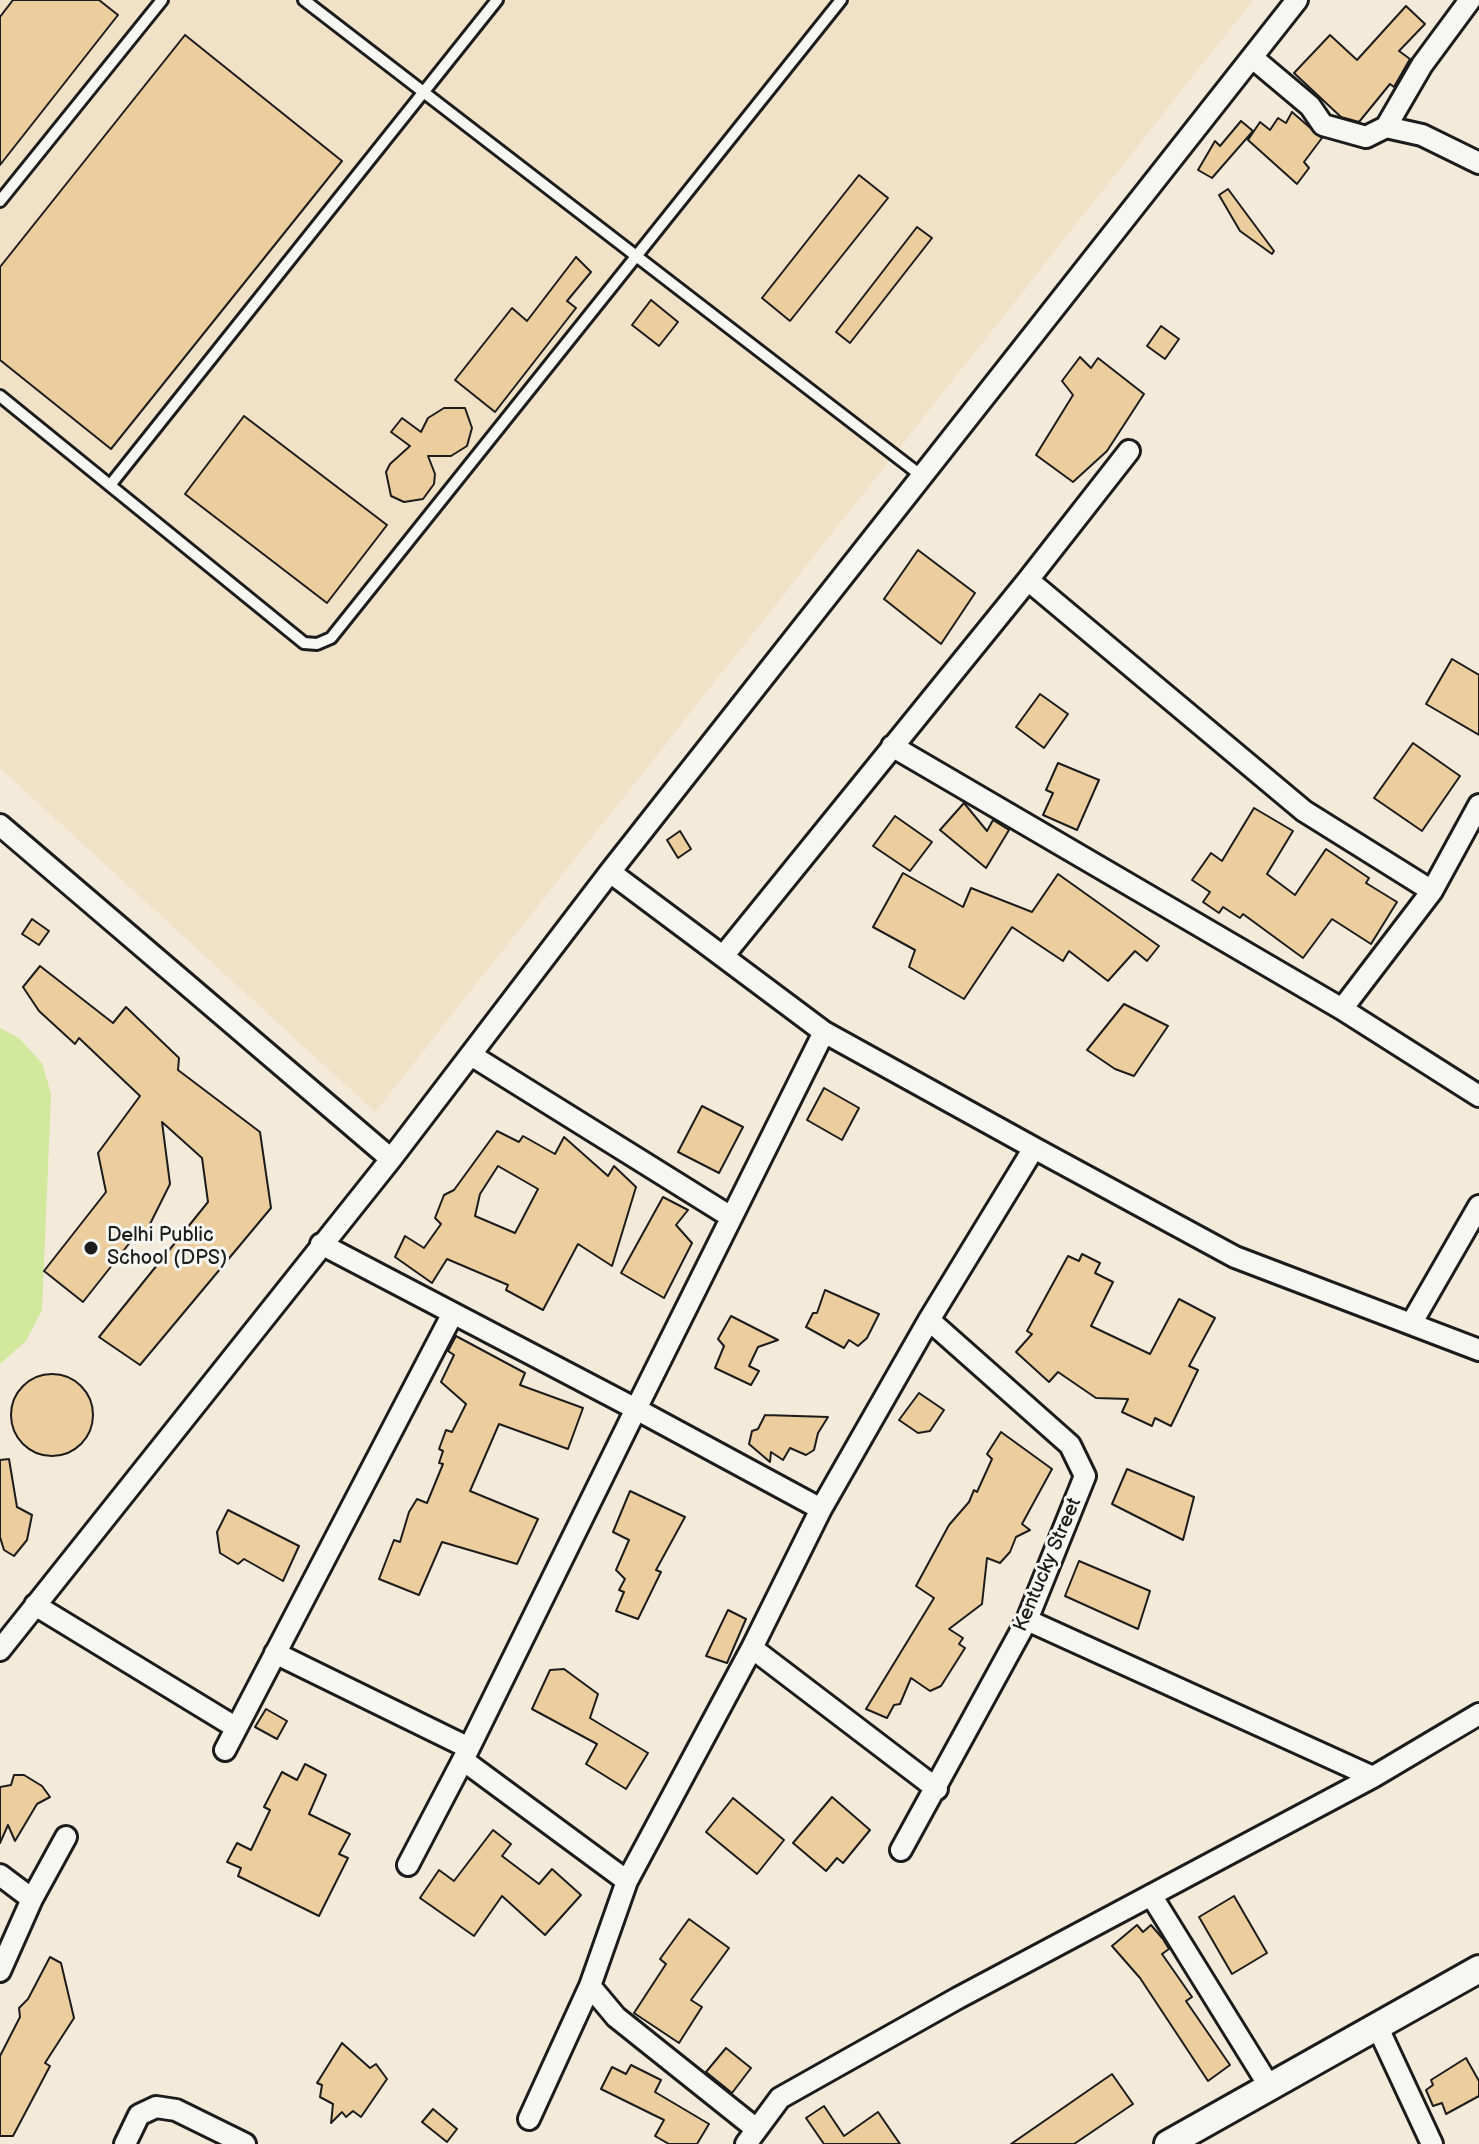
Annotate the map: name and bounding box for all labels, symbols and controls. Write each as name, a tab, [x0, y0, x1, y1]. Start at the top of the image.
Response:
place label: Delhi Public School (DPS)	[107, 1224, 227, 1271]
marker: Delhi Public School (DPS)	[82, 1239, 100, 1257]
street label: Kentucky Street	[1009, 1494, 1087, 1636]

